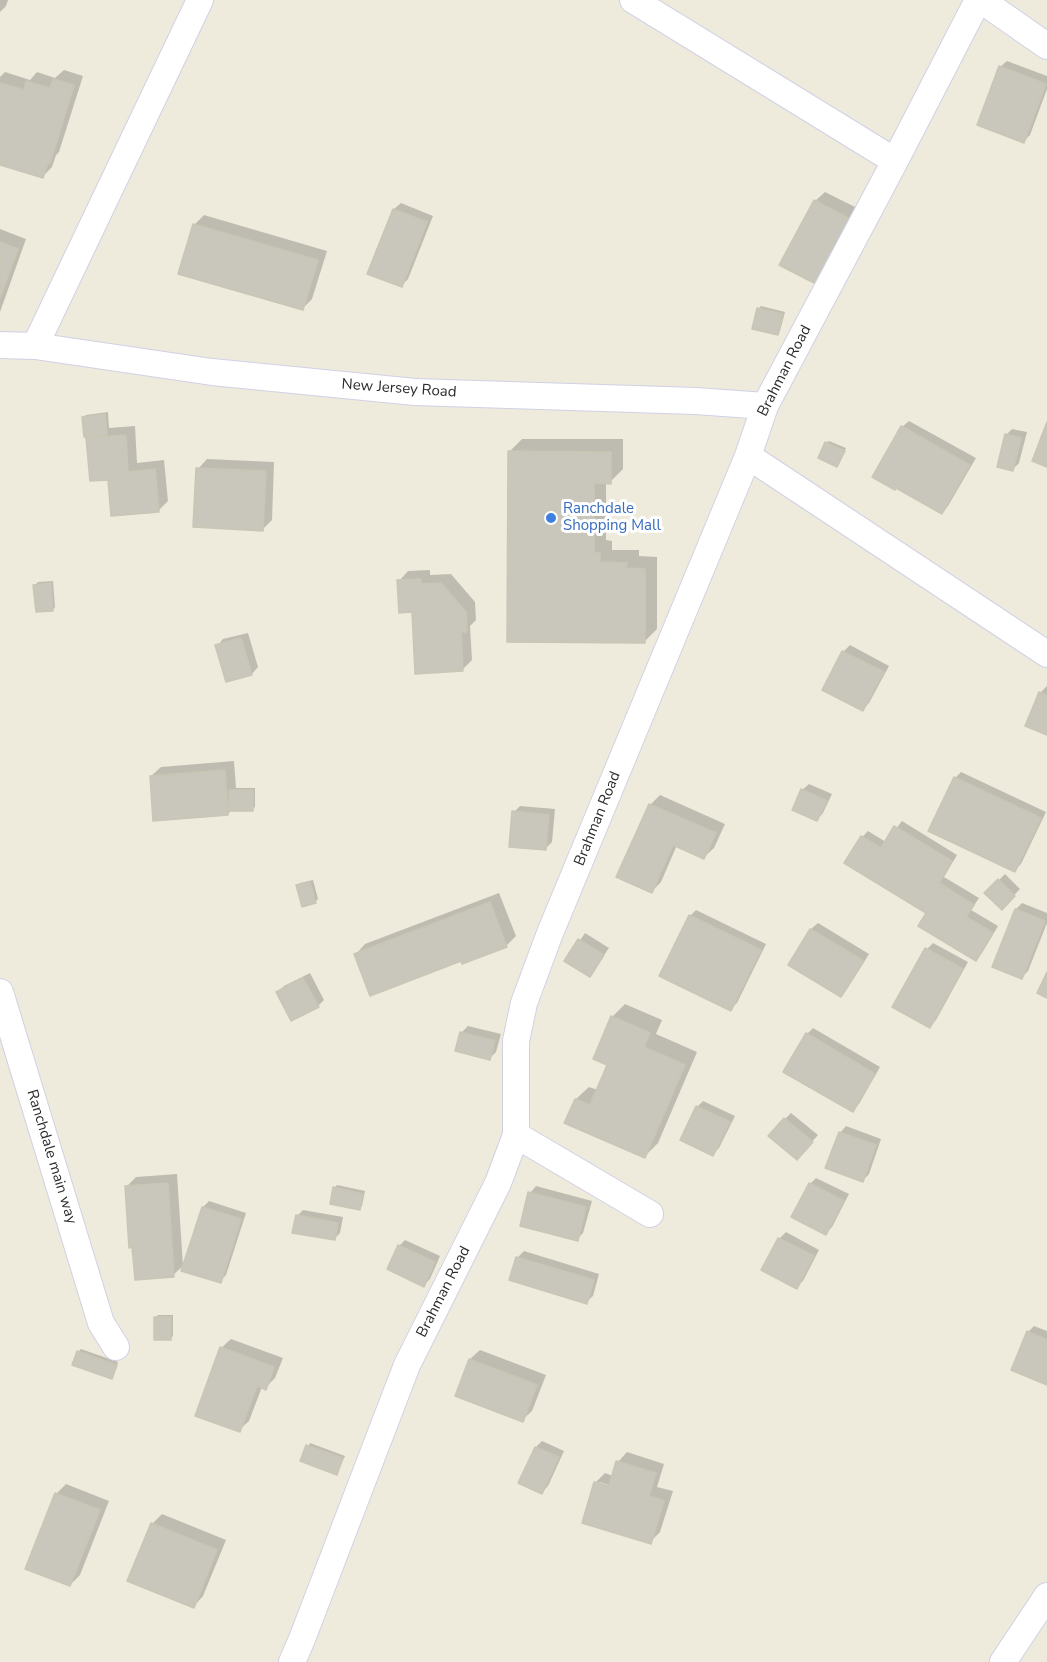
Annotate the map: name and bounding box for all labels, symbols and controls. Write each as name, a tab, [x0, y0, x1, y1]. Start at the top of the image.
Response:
street label: Brahman Road	[754, 322, 816, 420]
street label: New Jersey Road	[341, 376, 457, 402]
place label: Ranchdale Shopping Mall	[563, 500, 661, 535]
marker: Ranchdale Shopping Mall	[544, 511, 558, 525]
street label: Brahman Road	[571, 769, 625, 869]
street label: Ranchdale main way	[22, 1088, 80, 1226]
street label: Brahman Road	[413, 1243, 475, 1341]

